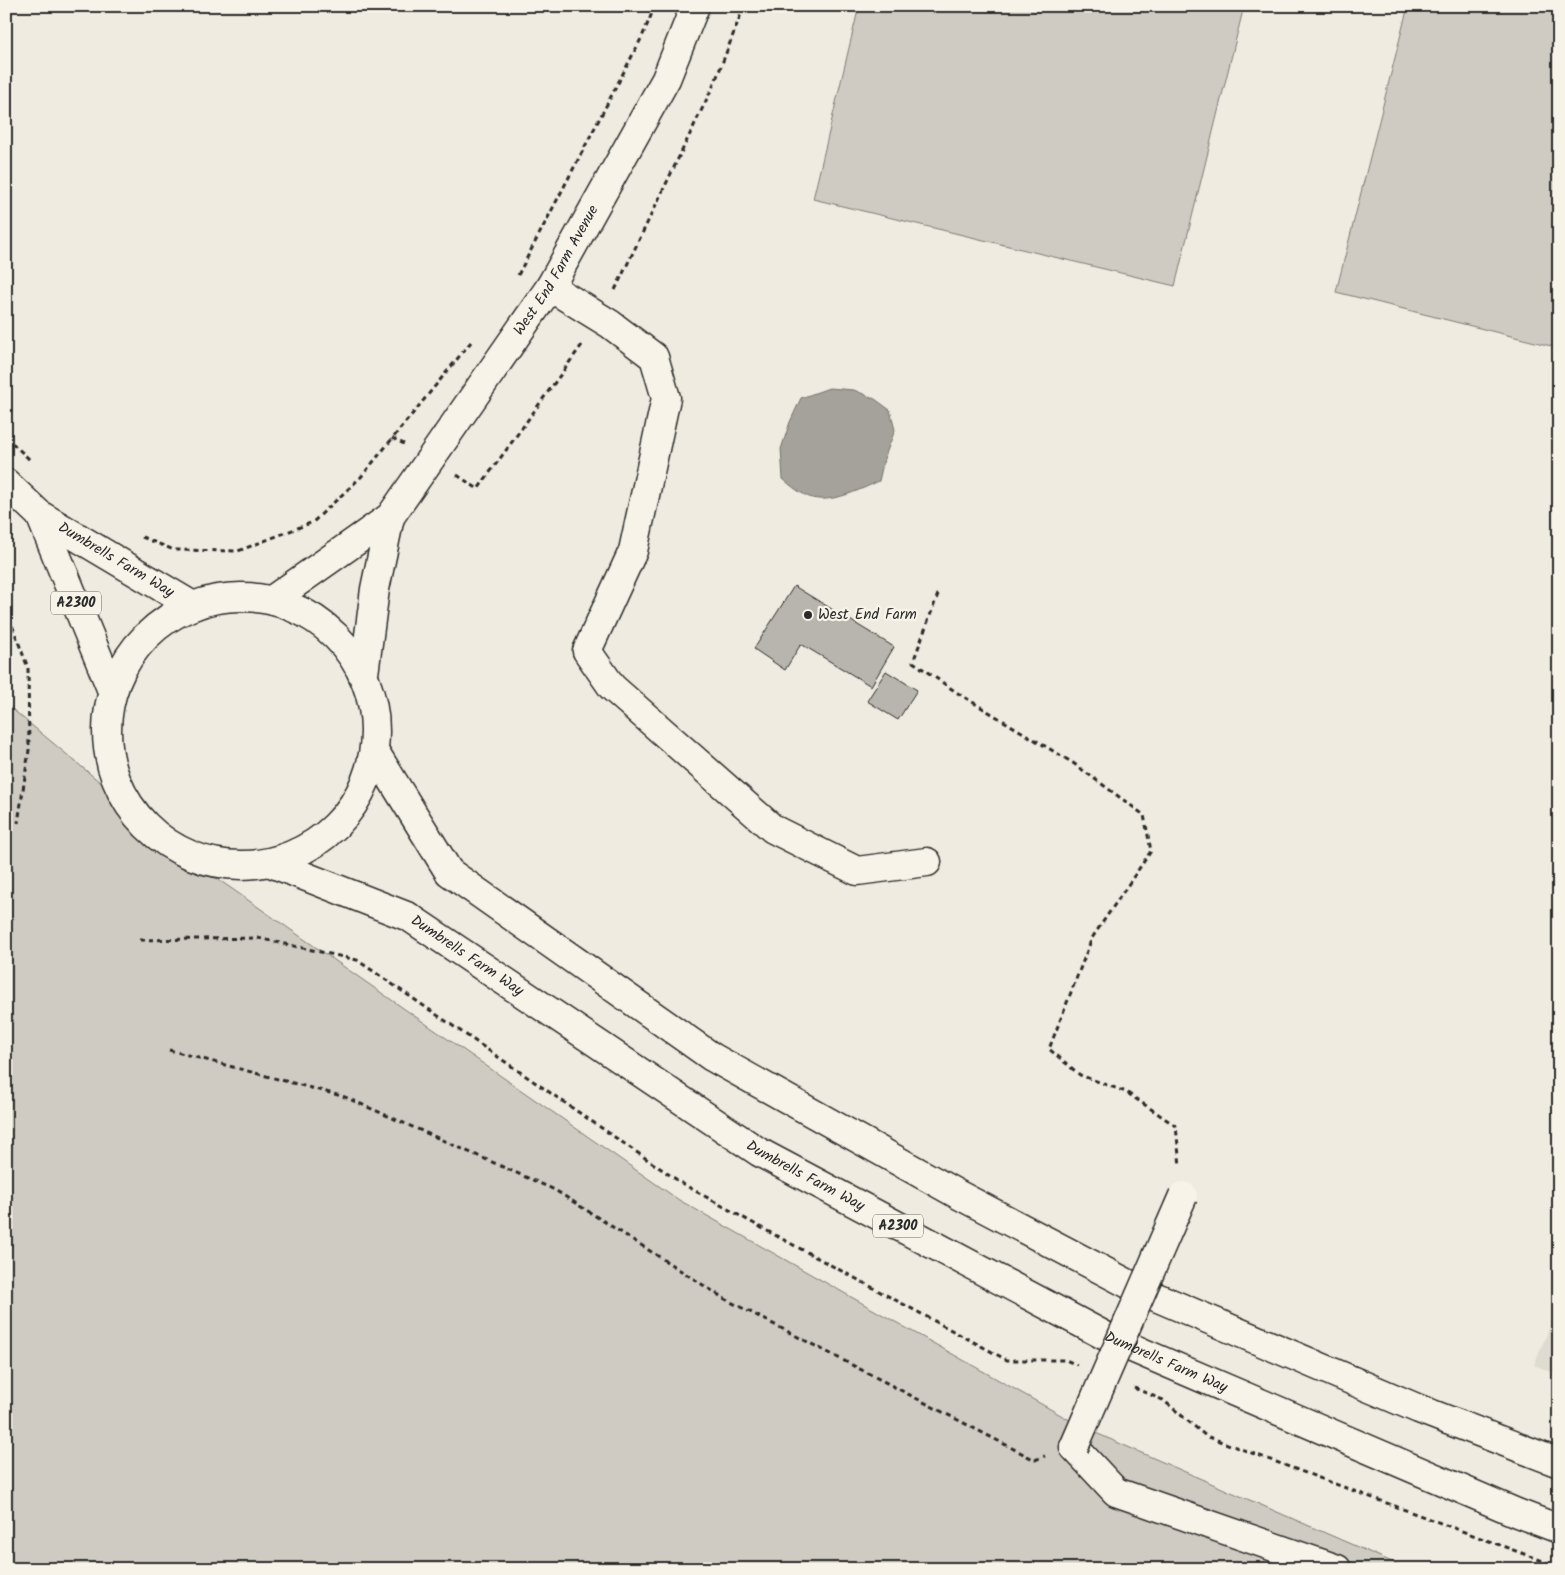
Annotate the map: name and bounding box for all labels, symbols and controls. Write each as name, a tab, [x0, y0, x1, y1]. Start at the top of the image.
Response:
street label: West End Farm Avenue	[508, 201, 605, 341]
street label: Dumbrells Farm Way	[53, 516, 180, 605]
road number: A2300	[51, 592, 101, 614]
place label: West End Farm	[818, 603, 917, 627]
marker: West End Farm	[802, 609, 814, 621]
street label: Dumbrells Farm Way	[406, 909, 529, 1003]
street label: Dumbrells Farm Way	[741, 1134, 870, 1219]
road number: A2300	[873, 1214, 923, 1238]
street label: Dumbrells Farm Way	[1100, 1325, 1232, 1400]

